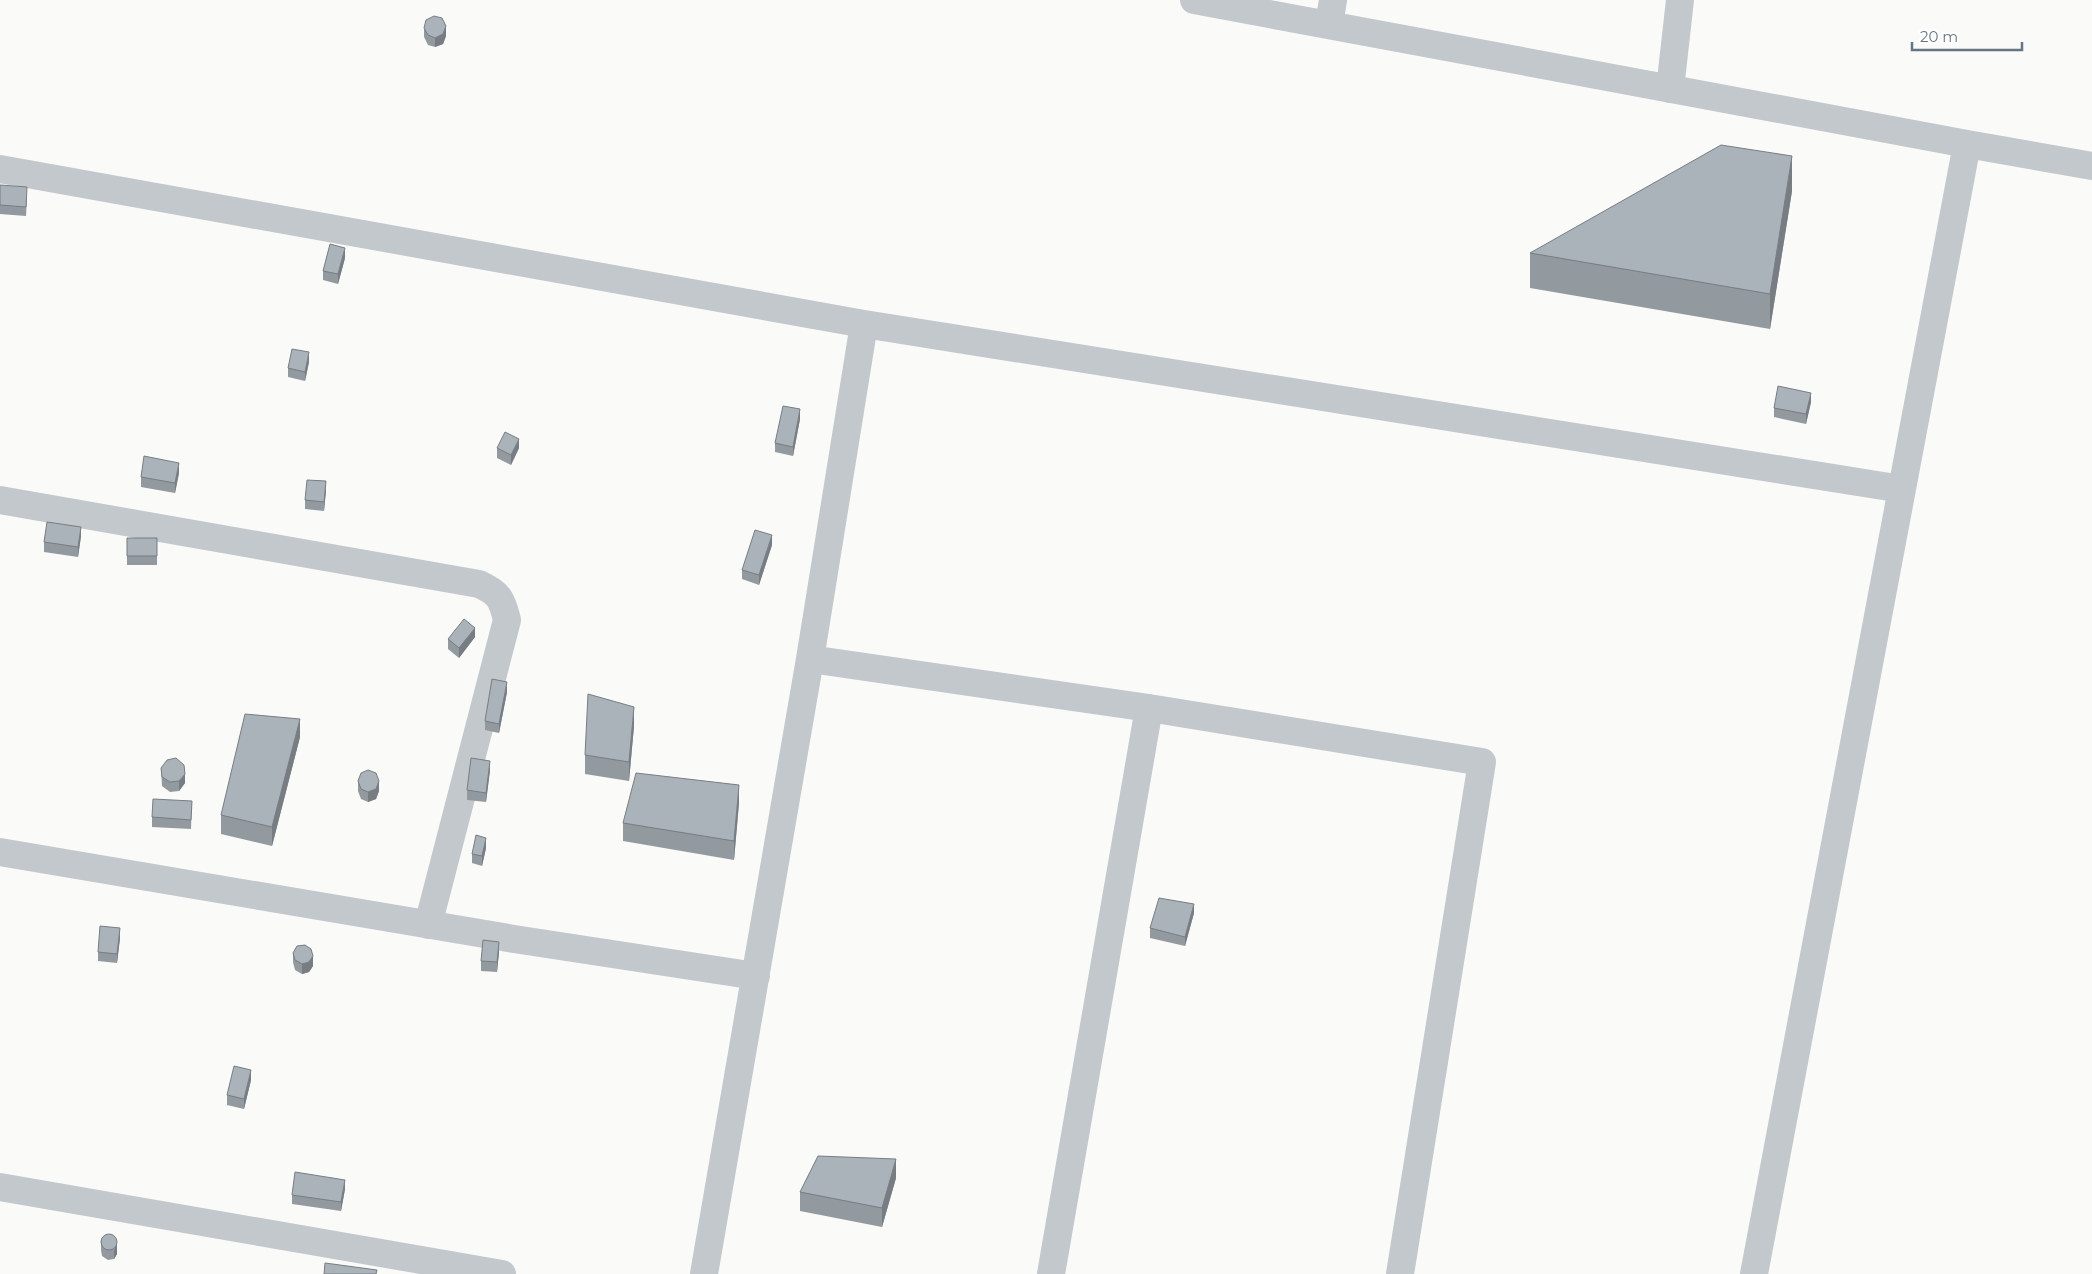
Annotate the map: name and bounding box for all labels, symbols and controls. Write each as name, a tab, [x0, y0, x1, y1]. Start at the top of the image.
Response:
scale bar	[1912, 20, 2022, 52]
text: 20 m	[1920, 27, 1958, 46]

